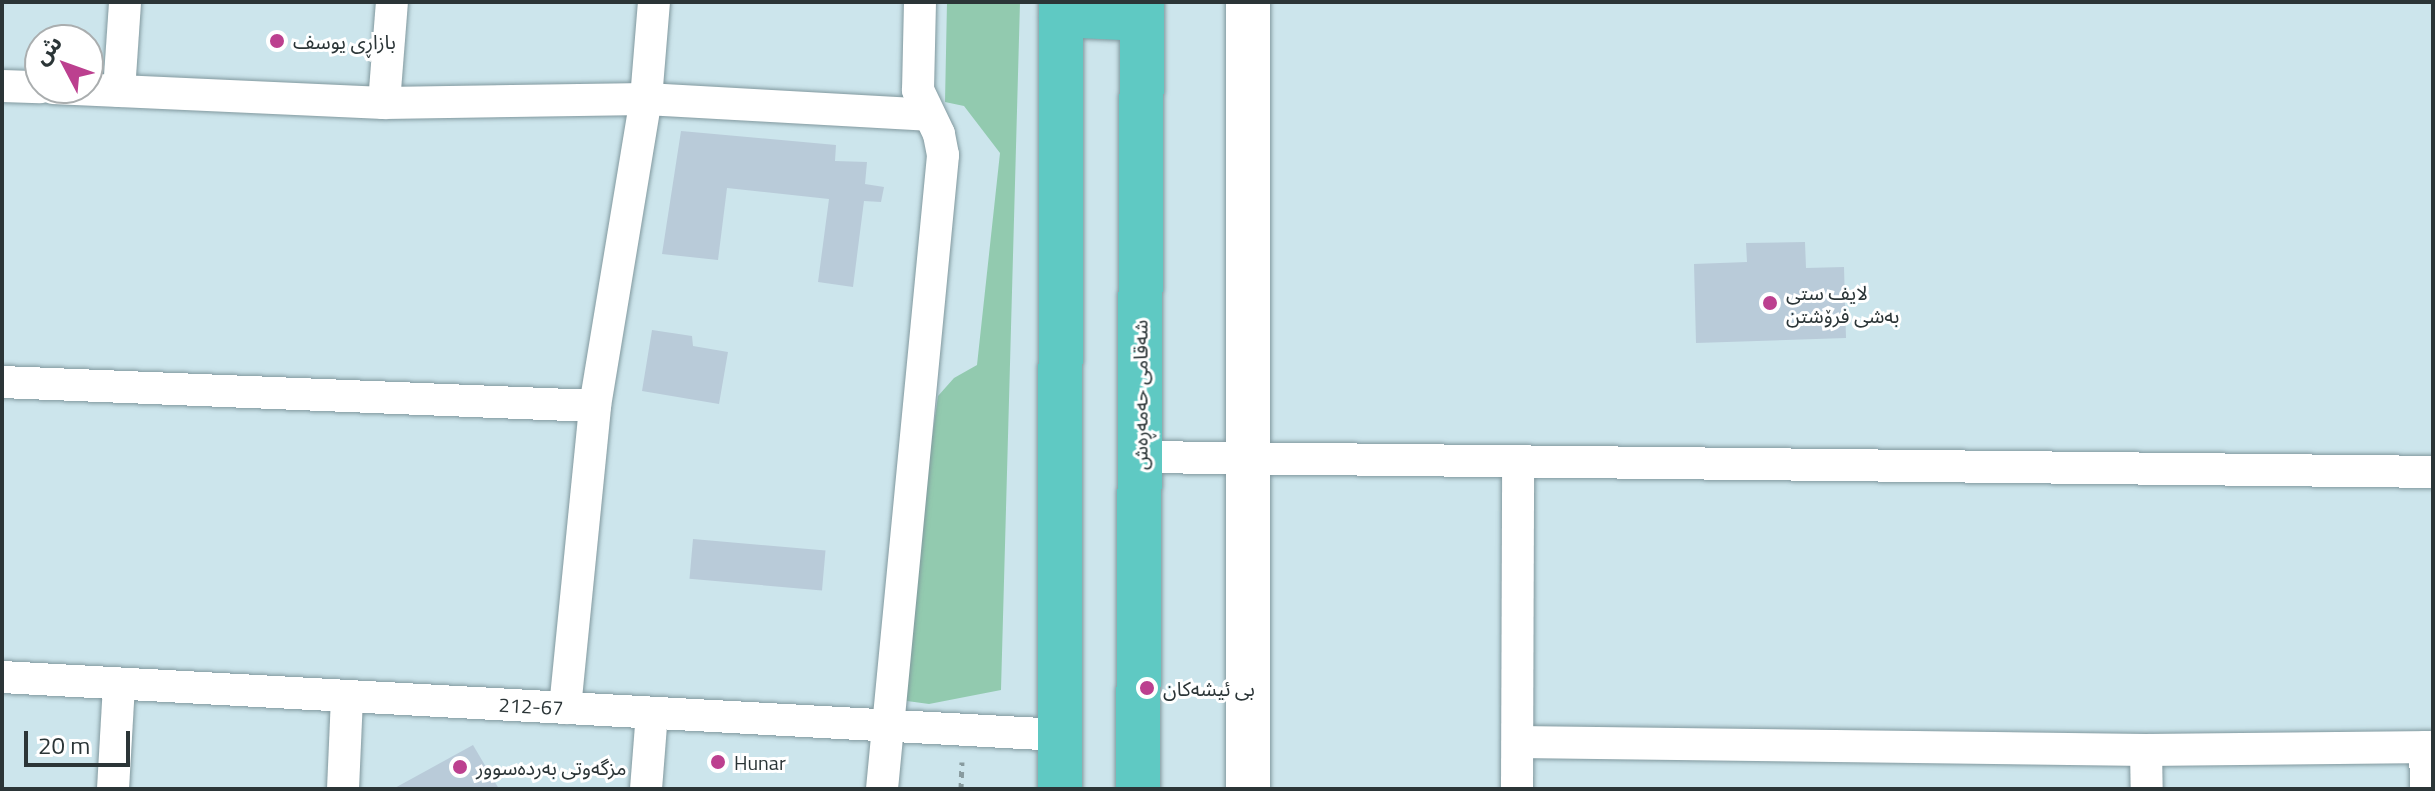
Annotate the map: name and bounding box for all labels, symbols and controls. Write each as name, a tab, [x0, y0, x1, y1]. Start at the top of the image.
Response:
north arrow	[24, 24, 104, 104]
text: ش	[25, 27, 70, 72]
place label: بازاڕی یوسف	[293, 29, 396, 53]
marker: بازاڕی یوسف	[268, 32, 286, 50]
place label: لایف ستی بەشی فرۆشتن	[1786, 280, 1899, 327]
marker: لایف ستی بەشی فرۆشتن	[1761, 294, 1779, 312]
street label: شەقامی حەمەڕەش	[1128, 320, 1152, 470]
place label: بی ئیشەکان	[1163, 676, 1255, 700]
marker: بی ئیشەکان	[1138, 679, 1156, 697]
street label: 212-67	[498, 692, 564, 720]
scale bar	[28, 715, 134, 765]
text: 20 m	[38, 727, 90, 763]
place label: Hunar	[734, 750, 786, 774]
marker: Hunar	[709, 753, 727, 771]
place label: مزگەوتی بەردەسوور	[476, 755, 626, 779]
marker: مزگەوتی بەردەسوور	[451, 758, 469, 776]

